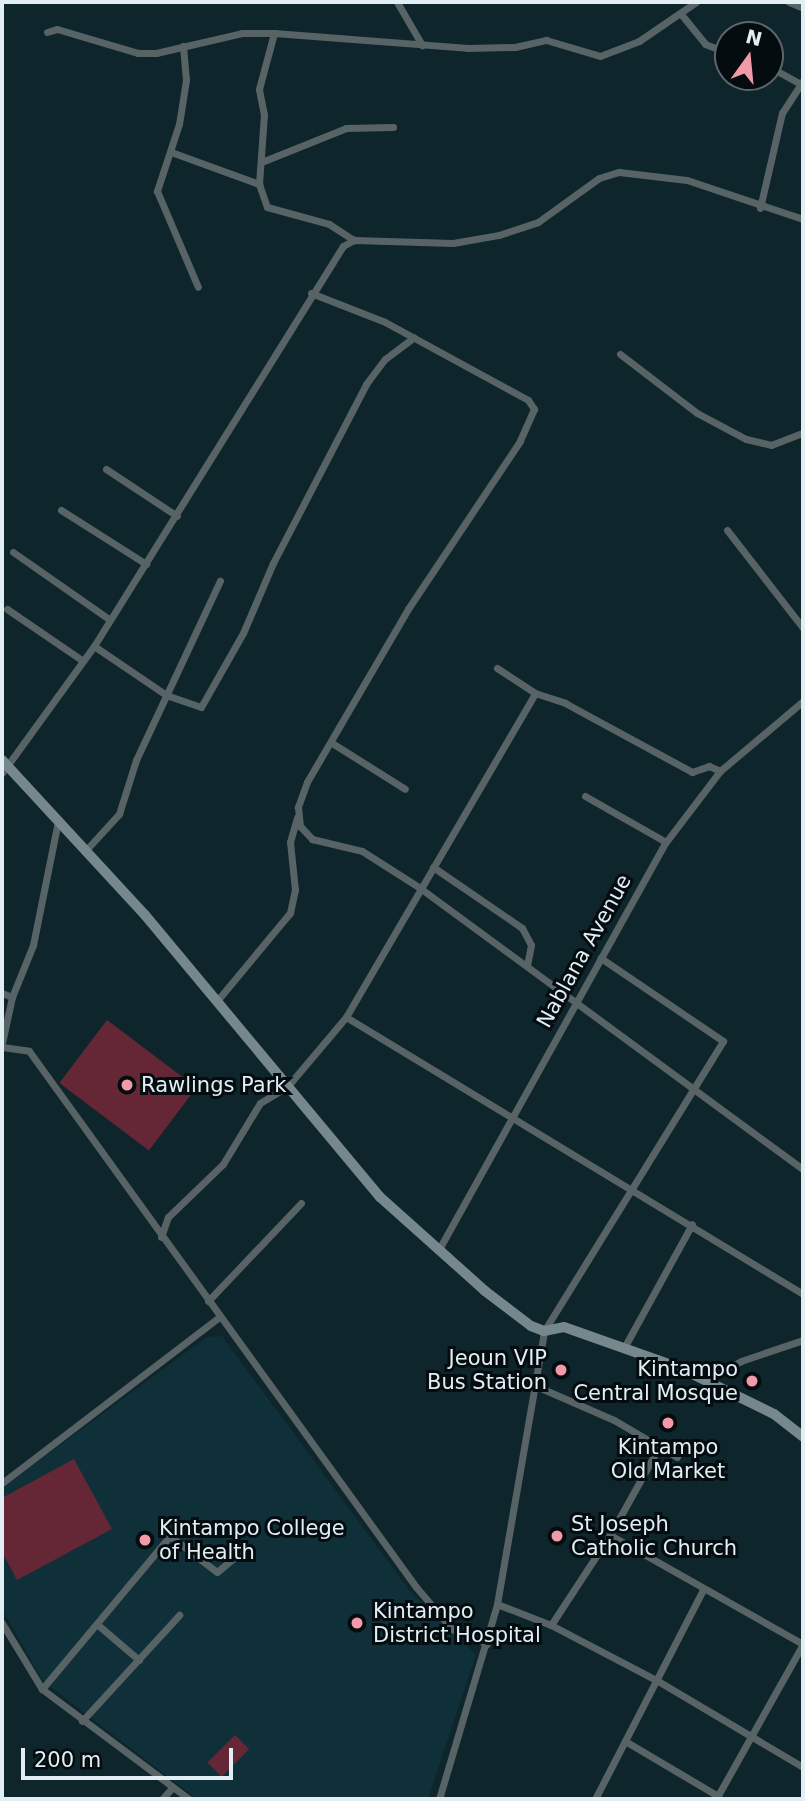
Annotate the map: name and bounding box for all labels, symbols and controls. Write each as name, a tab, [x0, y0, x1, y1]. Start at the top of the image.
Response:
north arrow	[714, 21, 784, 91]
text: N	[743, 25, 764, 50]
street label: Nablana Avenue	[531, 870, 637, 1032]
place label: Rawlings Park	[141, 1072, 286, 1098]
marker: Rawlings Park	[119, 1077, 135, 1093]
place label: Jeoun VIP Bus Station	[427, 1345, 547, 1395]
place label: Kintampo Central Mosque	[573, 1356, 738, 1406]
marker: Jeoun VIP Bus Station	[553, 1362, 569, 1378]
marker: Kintampo Central Mosque	[744, 1373, 760, 1389]
marker: Kintampo Old Market	[660, 1415, 676, 1431]
place label: Kintampo Old Market	[611, 1434, 725, 1484]
place label: St Joseph Catholic Church	[571, 1511, 737, 1561]
place label: Kintampo College of Health	[159, 1515, 345, 1565]
marker: St Joseph Catholic Church	[549, 1528, 565, 1544]
marker: Kintampo College of Health	[137, 1532, 153, 1548]
place label: Kintampo District Hospital	[373, 1598, 541, 1648]
marker: Kintampo District Hospital	[347, 1613, 367, 1633]
scale bar	[24, 1734, 236, 1778]
text: 200 m	[34, 1748, 101, 1772]

